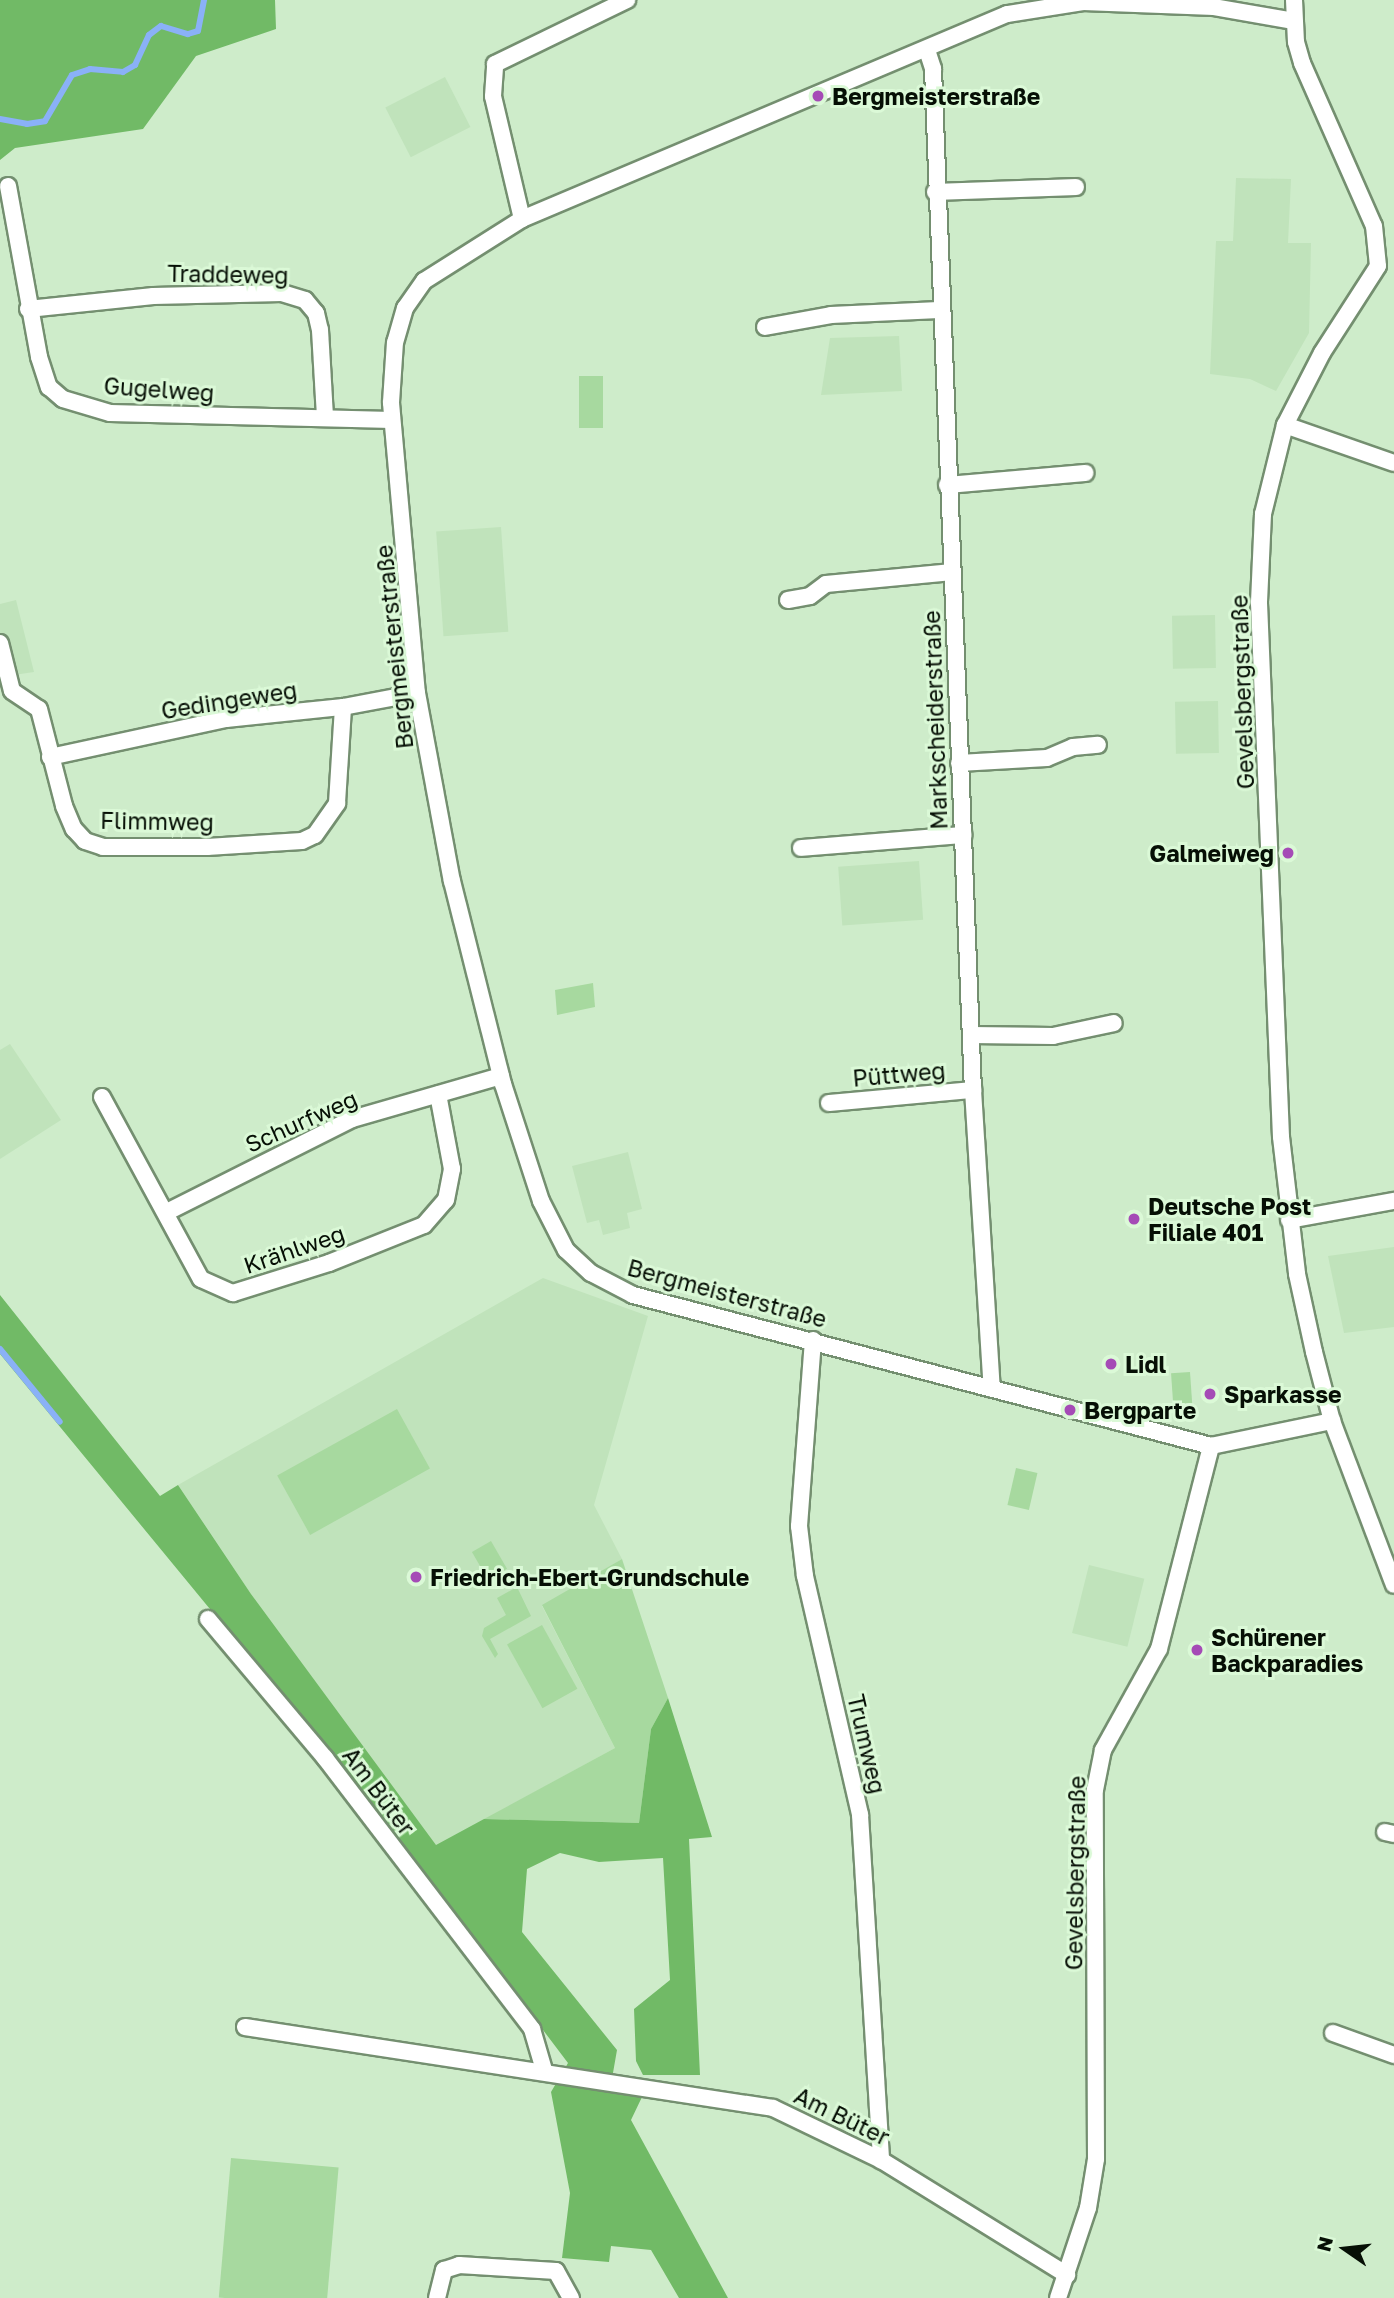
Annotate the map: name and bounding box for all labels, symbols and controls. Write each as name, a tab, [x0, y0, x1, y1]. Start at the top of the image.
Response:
place label: Bergmeisterstraße	[832, 82, 1040, 110]
marker: Bergmeisterstraße	[810, 88, 826, 104]
street label: Traddeweg	[167, 259, 289, 289]
street label: Gugelweg	[103, 371, 215, 407]
street label: Bergmeisterstraße	[370, 544, 418, 750]
street label: Gevelsbergstraße	[1225, 594, 1259, 790]
street label: Markscheiderstraße	[917, 610, 953, 830]
street label: Gedingeweg	[159, 676, 299, 724]
street label: Flimmweg	[100, 806, 214, 836]
place label: Galmeiweg	[1149, 839, 1274, 867]
marker: Galmeiweg	[1280, 845, 1296, 861]
street label: Püttweg	[851, 1056, 947, 1092]
street label: Schurfweg	[241, 1084, 361, 1158]
place label: Deutsche Post Filiale 401	[1148, 1192, 1311, 1246]
marker: Deutsche Post Filiale 401	[1126, 1211, 1142, 1227]
street label: Krählweg	[240, 1219, 348, 1279]
street label: Bergmeisterstraße	[624, 1253, 830, 1333]
place label: Lidl	[1125, 1350, 1166, 1378]
marker: Lidl	[1103, 1356, 1119, 1372]
place label: Sparkasse	[1224, 1380, 1342, 1408]
marker: Sparkasse	[1202, 1386, 1218, 1402]
place label: Bergparte	[1084, 1396, 1196, 1424]
marker: Bergparte	[1062, 1402, 1078, 1418]
place label: Friedrich-Ebert-Grundschule	[430, 1563, 749, 1591]
marker: Friedrich-Ebert-Grundschule	[408, 1569, 424, 1585]
place label: Schürener Backparadies	[1211, 1623, 1363, 1677]
marker: Schürener Backparadies	[1189, 1642, 1205, 1658]
street label: Trumweg	[842, 1692, 892, 1796]
street label: Am Büter	[337, 1742, 421, 1840]
street label: Gevelsbergstraße	[1060, 1775, 1090, 1971]
street label: Am Büter	[790, 2081, 894, 2151]
north arrow	[1310, 2214, 1380, 2284]
text: N	[1311, 2234, 1337, 2254]

